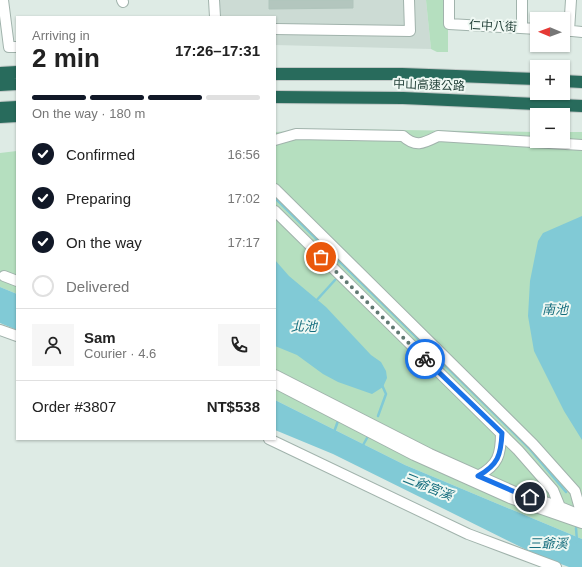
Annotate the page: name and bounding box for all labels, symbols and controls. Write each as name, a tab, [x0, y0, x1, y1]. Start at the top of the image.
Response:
north arrow	[530, 12, 570, 52]
map controls	[530, 12, 570, 148]
street label: 仁中八街	[469, 18, 517, 34]
text: Arriving in	[32, 28, 90, 43]
text: 17:26–17:31	[175, 42, 260, 59]
text: 2 min	[32, 43, 100, 73]
button: +	[530, 60, 570, 100]
street label: 中山高速公路	[393, 77, 465, 93]
text: On the way · 180 m	[32, 106, 145, 121]
button: −	[530, 108, 570, 148]
icon: check	[32, 143, 54, 165]
text: Confirmed	[66, 146, 135, 163]
text: 16:56	[227, 147, 260, 162]
icon: check	[32, 187, 54, 209]
text: Preparing	[66, 190, 131, 207]
text: 17:02	[227, 191, 260, 206]
icon: check	[32, 231, 54, 253]
text: On the way	[66, 234, 142, 251]
text: 17:17	[227, 235, 260, 250]
pin	[304, 240, 338, 274]
icon: bag	[310, 246, 332, 268]
text: Delivered	[66, 278, 129, 295]
water label: 南池	[542, 302, 570, 317]
water label: 北池	[291, 319, 319, 334]
button: person	[32, 324, 74, 366]
button: phone	[218, 324, 260, 366]
text: Sam	[84, 329, 116, 346]
courier	[405, 339, 445, 379]
text: Courier · 4.6	[84, 346, 156, 361]
icon: bike	[414, 348, 436, 370]
text: Order #3807	[32, 398, 116, 415]
text: NT$538	[207, 398, 260, 415]
water label: 三爺宮溪	[401, 470, 457, 504]
pin	[513, 480, 547, 514]
icon: home	[519, 486, 541, 508]
water label: 三爺溪	[528, 536, 569, 551]

